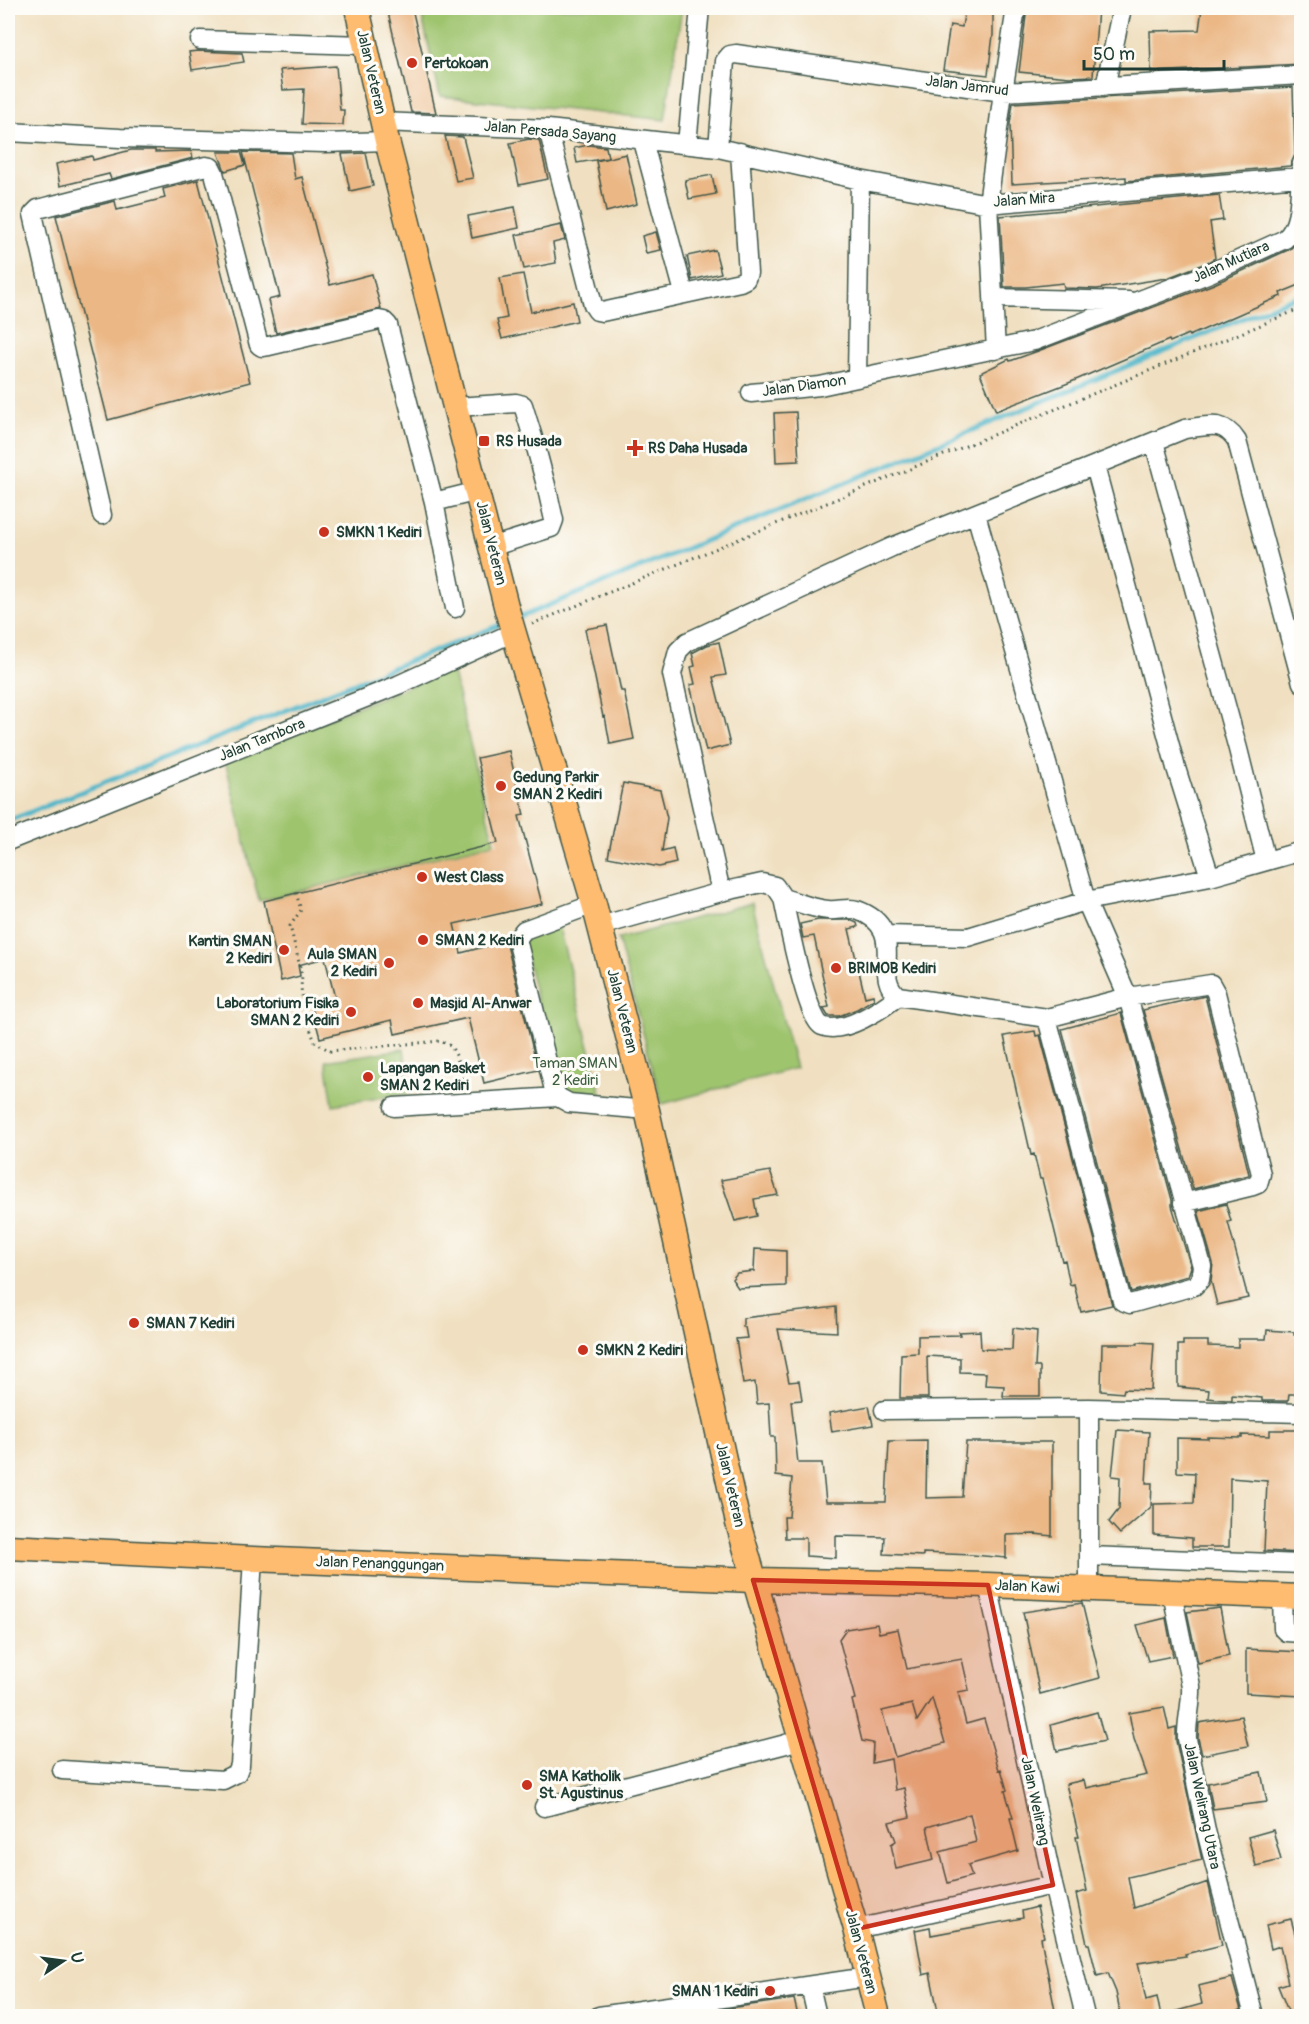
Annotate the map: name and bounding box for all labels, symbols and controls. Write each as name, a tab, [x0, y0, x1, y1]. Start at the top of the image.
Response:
street label: Jalan Veteran	[352, 28, 390, 116]
scale bar	[1084, 33, 1224, 71]
text: 50 m	[1093, 43, 1135, 66]
place label: Pertokoan	[424, 54, 489, 73]
marker: Pertokoan	[405, 56, 419, 70]
street label: Jalan Jamrud	[924, 71, 1010, 101]
street label: Jalan Persada Sayang	[483, 117, 617, 147]
street label: Jalan Mira	[993, 188, 1056, 212]
street label: Jalan Mutiara	[1190, 237, 1273, 287]
street label: Jalan Diamon	[761, 371, 847, 401]
place label: RS Husada	[496, 432, 562, 451]
marker: RS Husada	[477, 434, 491, 448]
marker: RS Daha Husada	[626, 439, 644, 457]
place label: RS Daha Husada	[648, 439, 747, 458]
street label: Jalan Veteran	[471, 499, 511, 587]
place label: SMKN 1 Kediri	[336, 523, 422, 542]
marker: SMKN 1 Kediri	[317, 525, 331, 539]
street label: Jalan Tambora	[216, 714, 308, 766]
place label: Gedung Parkir SMAN 2 Kediri	[513, 768, 602, 804]
marker: Gedung Parkir SMAN 2 Kediri	[494, 779, 508, 793]
place label: West Class	[434, 868, 504, 887]
marker: West Class	[415, 870, 429, 884]
place label: SMAN 2 Kediri	[435, 931, 524, 950]
place label: Kantin SMAN 2 Kediri	[188, 932, 272, 968]
marker: SMAN 2 Kediri	[416, 933, 430, 947]
marker: Kantin SMAN 2 Kediri	[277, 943, 291, 957]
place label: Aula SMAN 2 Kediri	[307, 945, 377, 981]
marker: Aula SMAN 2 Kediri	[382, 956, 396, 970]
place label: BRIMOB Kediri	[848, 959, 936, 978]
marker: BRIMOB Kediri	[829, 961, 843, 975]
street label: Jalan Veteran	[602, 967, 642, 1055]
place label: Laboratorium Fisika SMAN 2 Kediri	[216, 994, 339, 1030]
place label: Masjid Al-Anwar	[430, 994, 532, 1013]
marker: Masjid Al-Anwar	[411, 996, 425, 1010]
marker: Laboratorium Fisika SMAN 2 Kediri	[344, 1005, 358, 1019]
park label: Taman SMAN 2 Kediri	[532, 1054, 618, 1090]
place label: Lapangan Basket SMAN 2 Kediri	[380, 1059, 486, 1095]
marker: Lapangan Basket SMAN 2 Kediri	[361, 1070, 375, 1084]
place label: SMAN 7 Kediri	[146, 1314, 235, 1333]
marker: SMAN 7 Kediri	[127, 1316, 141, 1330]
place label: SMKN 2 Kediri	[595, 1341, 683, 1360]
marker: SMKN 2 Kediri	[576, 1343, 590, 1357]
street label: Jalan Veteran	[711, 1441, 749, 1529]
street label: Jalan Penanggungan	[315, 1552, 445, 1576]
street label: Jalan Kawi	[994, 1576, 1060, 1598]
street label: Jalan Welirang Utara	[1179, 1741, 1225, 1871]
street label: Jalan Welirang	[1016, 1755, 1054, 1847]
place label: SMA Katholik St. Agustinus	[539, 1767, 623, 1803]
marker: SMA Katholik St. Agustinus	[520, 1778, 534, 1792]
street label: Jalan Veteran	[841, 1908, 881, 1996]
north arrow	[33, 1931, 93, 1991]
text: U	[66, 1950, 88, 1966]
place label: SMAN 1 Kediri	[672, 1982, 758, 2001]
marker: SMAN 1 Kediri	[763, 1984, 777, 1998]

